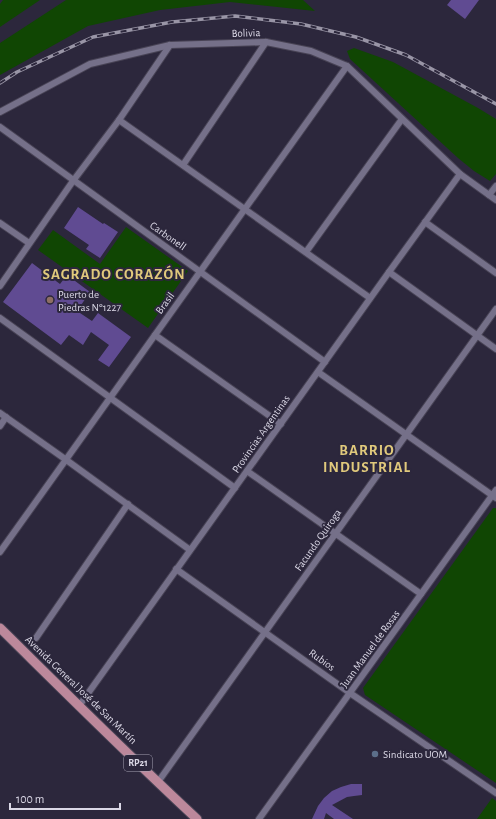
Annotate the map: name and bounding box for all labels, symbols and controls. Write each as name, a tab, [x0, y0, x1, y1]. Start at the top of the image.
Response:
street label: Bolivia	[231, 27, 261, 39]
street label: Carbonell	[148, 220, 188, 252]
district label: SAGRADO CORAZÓN	[42, 265, 186, 282]
place label: Puerto de Piedras Nº1227	[58, 289, 122, 313]
street label: Brasil	[154, 290, 176, 316]
marker: Puerto de Piedras Nº1227	[45, 295, 55, 305]
street label: Provincias Argentinas	[230, 393, 292, 475]
district label: BARRIO INDUSTRIAL	[323, 443, 411, 475]
street label: Facundo Quiroga	[293, 507, 343, 573]
street label: Juan Manuel de Rosas	[338, 608, 402, 690]
street label: Avenida General José de San Martín	[23, 634, 139, 746]
street label: Rubios	[307, 647, 337, 673]
marker: Sindicato UOM	[370, 749, 380, 759]
place label: Sindicato UOM	[383, 749, 448, 760]
road number: RP21	[124, 755, 152, 771]
scale bar	[10, 785, 120, 811]
text: 100 m	[16, 793, 44, 805]

